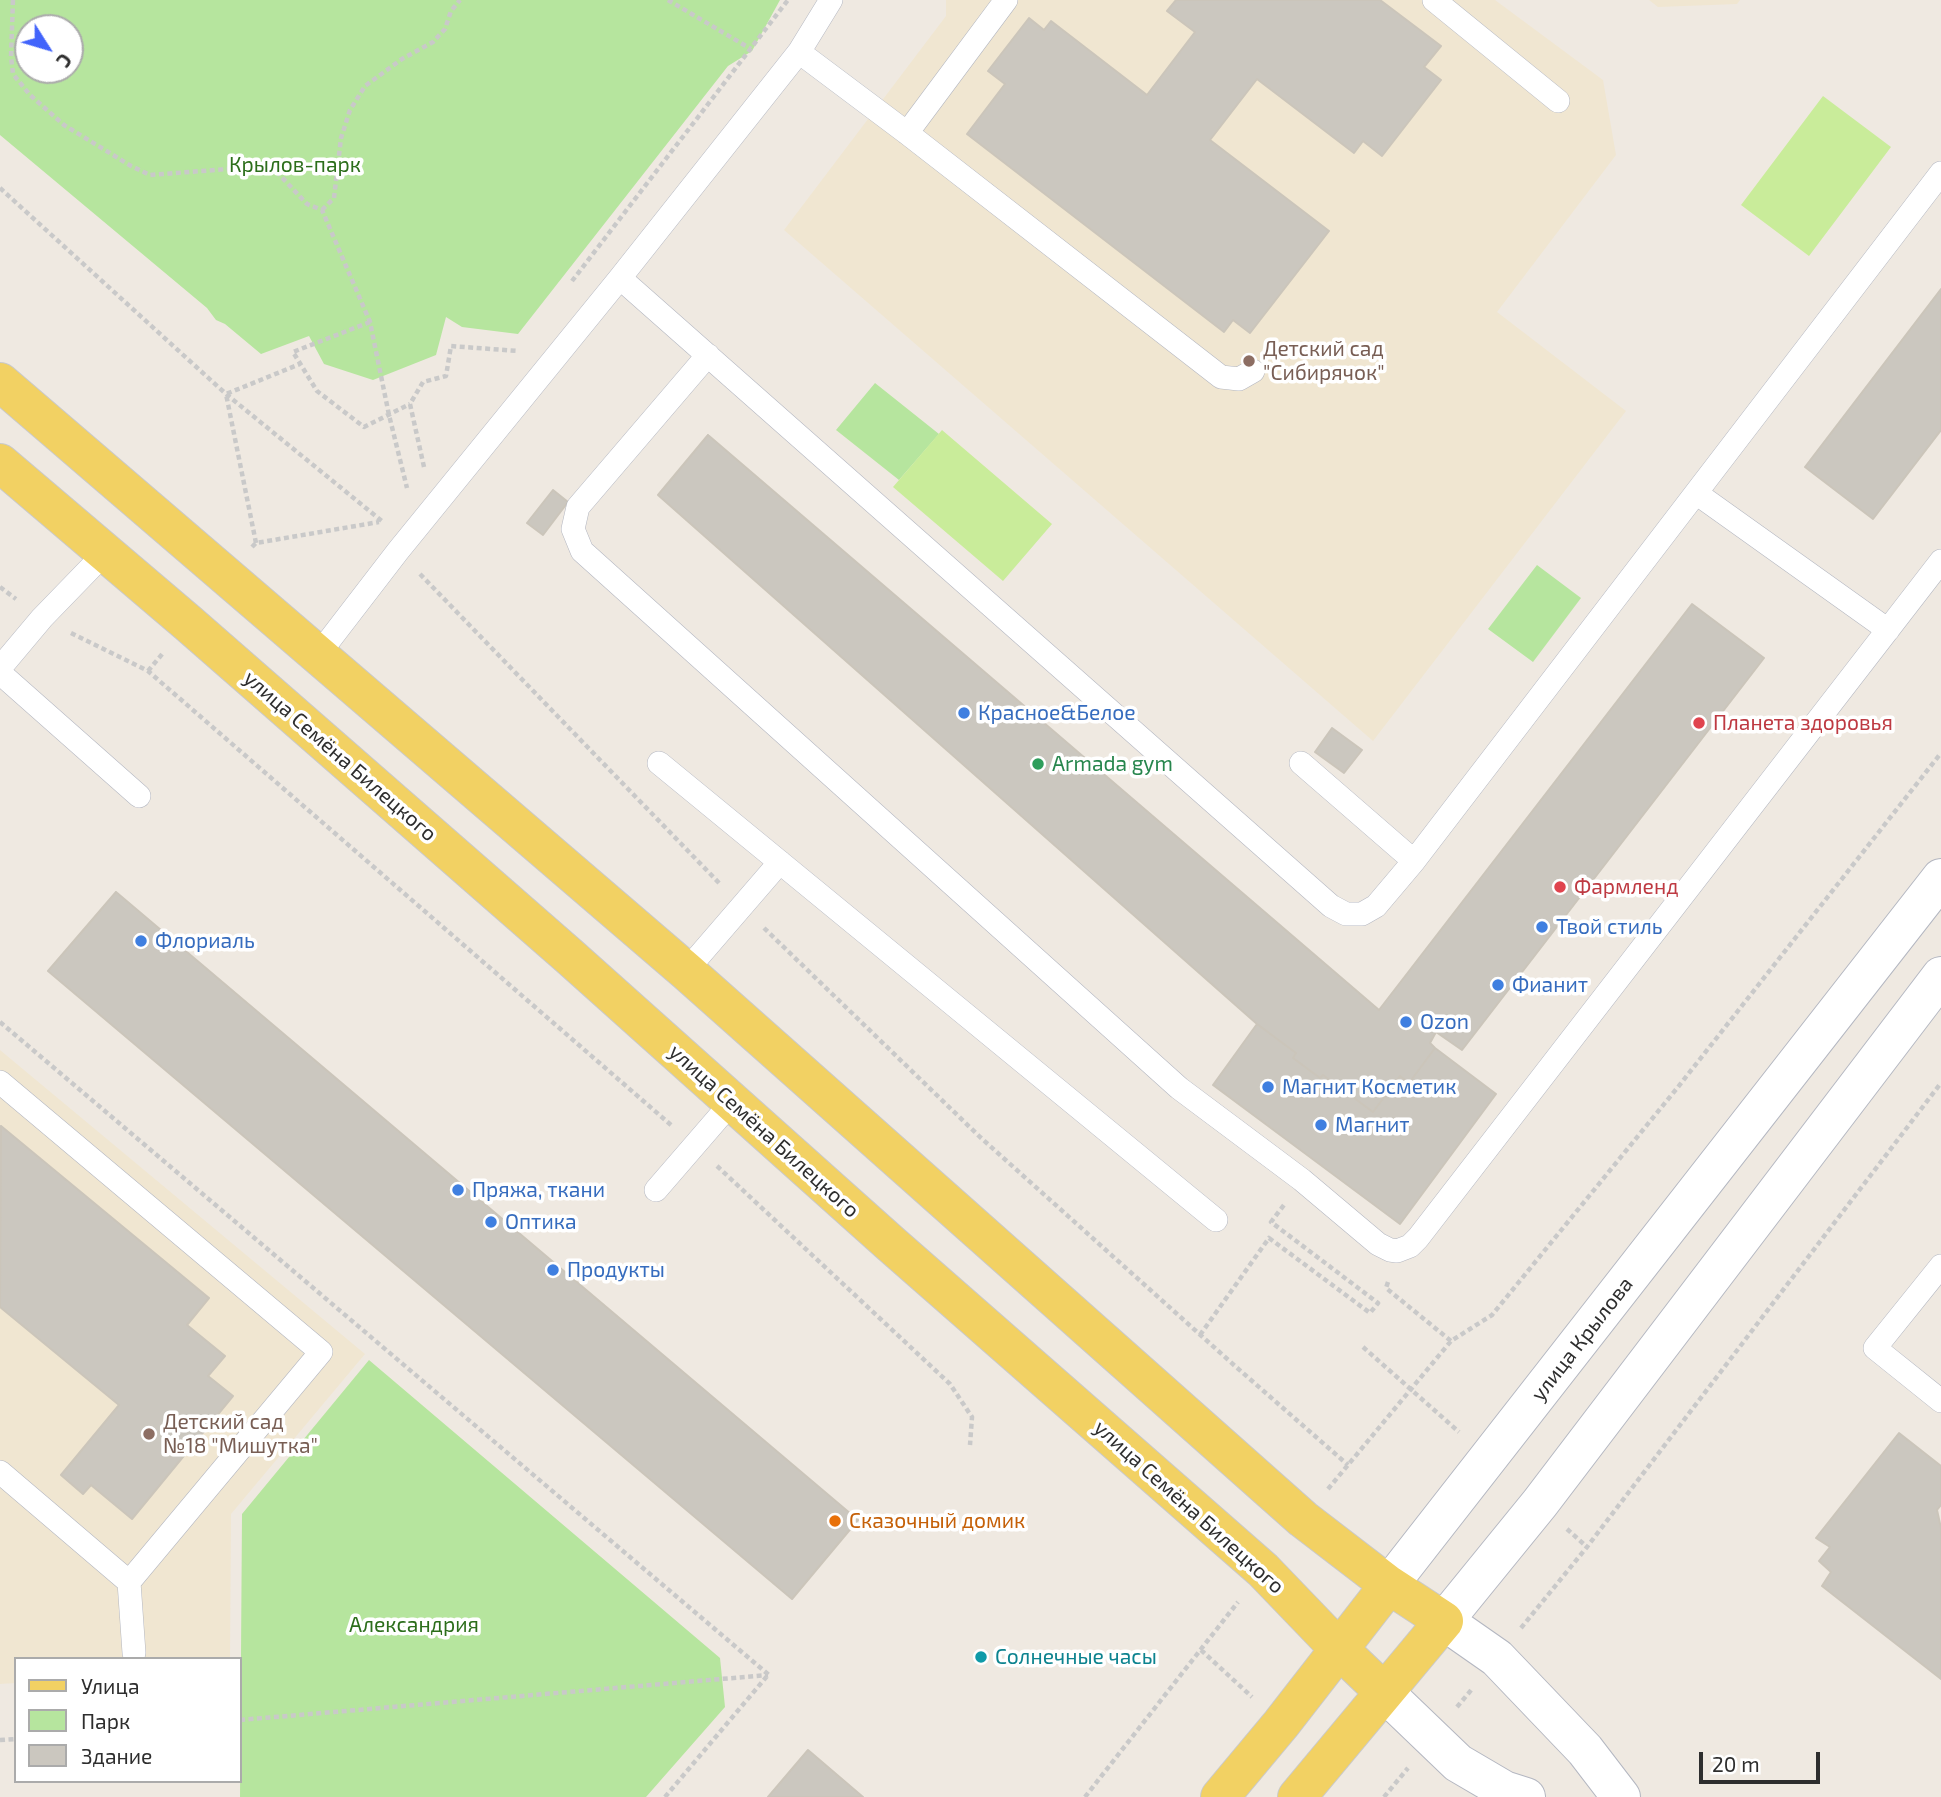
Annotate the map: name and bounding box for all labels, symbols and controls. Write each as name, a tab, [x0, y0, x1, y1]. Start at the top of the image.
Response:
north arrow	[14, 14, 84, 84]
text: С	[52, 49, 77, 72]
park label: Крылов-парк	[229, 152, 361, 178]
place label: Детский сад "Сибирячок"	[1263, 336, 1385, 386]
marker: Детский сад "Сибирячок"	[1241, 353, 1257, 369]
street label: улица Семёна Билецкого	[238, 665, 442, 847]
place label: Красное&Белое	[978, 700, 1136, 726]
marker: Красное&Белое	[956, 705, 972, 721]
place label: Планета здоровья	[1713, 710, 1893, 736]
marker: Планета здоровья	[1691, 715, 1707, 731]
place label: Armada gym	[1052, 751, 1173, 777]
marker: Armada gym	[1030, 756, 1046, 772]
place label: Фармленд	[1574, 874, 1678, 900]
marker: Фармленд	[1552, 879, 1568, 895]
place label: Твой стиль	[1556, 914, 1663, 940]
marker: Твой стиль	[1534, 919, 1550, 935]
place label: Флориаль	[155, 928, 255, 954]
marker: Флориаль	[133, 933, 149, 949]
place label: Фианит	[1512, 972, 1588, 998]
marker: Фианит	[1490, 977, 1506, 993]
place label: Ozon	[1420, 1009, 1469, 1035]
marker: Ozon	[1398, 1014, 1414, 1030]
street label: улица Семёна Билецкого	[664, 1039, 864, 1223]
place label: Магнит Косметик	[1282, 1074, 1456, 1100]
marker: Магнит Косметик	[1260, 1079, 1276, 1095]
place label: Магнит	[1335, 1112, 1410, 1138]
marker: Магнит	[1313, 1117, 1329, 1133]
place label: Пряжа, ткани	[472, 1177, 605, 1203]
marker: Пряжа, ткани	[450, 1182, 466, 1198]
place label: Оптика	[505, 1209, 577, 1235]
marker: Оптика	[483, 1214, 499, 1230]
place label: Продукты	[567, 1257, 665, 1283]
marker: Продукты	[545, 1262, 561, 1278]
street label: улица Крылова	[1526, 1272, 1638, 1406]
place label: Детский сад №18 "Мишутка"	[163, 1409, 318, 1459]
street label: улица Семёна Билецкого	[1089, 1415, 1289, 1599]
marker: Детский сад №18 "Мишутка"	[141, 1426, 157, 1442]
place label: Сказочный домик	[849, 1508, 1025, 1534]
marker: Сказочный домик	[827, 1513, 843, 1529]
park label: Александрия	[349, 1612, 479, 1638]
place label: Солнечные часы	[995, 1644, 1157, 1670]
marker: Солнечные часы	[973, 1649, 989, 1665]
legend	[14, 1657, 242, 1783]
text: Улица	[81, 1673, 140, 1698]
text: Парк	[81, 1708, 130, 1733]
scale bar	[1703, 1738, 1824, 1782]
text: Здание	[81, 1743, 152, 1768]
text: 20 m	[1712, 1751, 1760, 1776]

